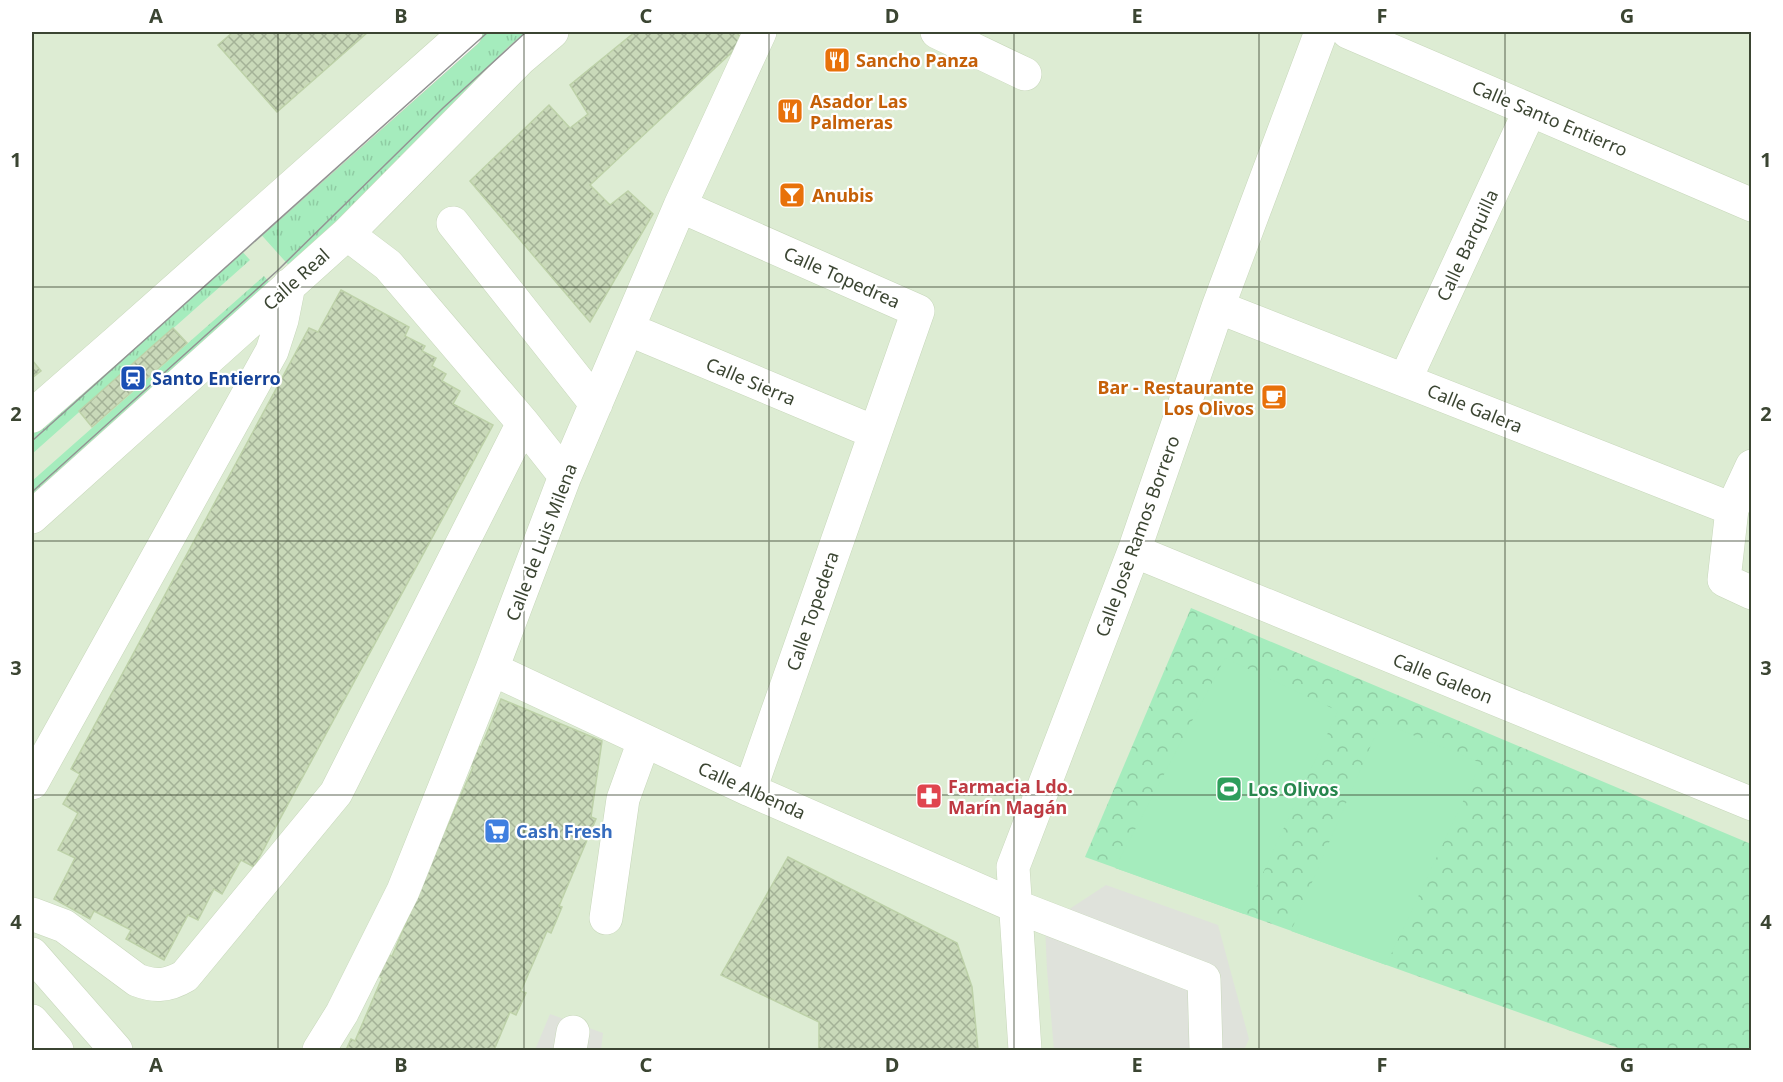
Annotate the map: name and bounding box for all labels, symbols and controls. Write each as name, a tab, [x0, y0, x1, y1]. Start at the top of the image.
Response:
text: A	[149, 2, 163, 29]
text: B	[394, 2, 408, 29]
text: C	[640, 2, 653, 29]
text: D	[885, 2, 899, 29]
text: E	[1131, 2, 1143, 29]
text: F	[1377, 2, 1387, 29]
text: G	[1620, 2, 1634, 29]
restaurant icon: Sancho Panza	[822, 45, 852, 75]
place label: Sancho Panza	[856, 48, 979, 72]
street label: Calle Santo Entierro	[1469, 74, 1631, 162]
place label: Asador Las Palmeras	[810, 89, 908, 134]
restaurant icon: Asador Las Palmeras	[775, 96, 805, 126]
text: 1	[10, 146, 22, 173]
text: 1	[1760, 146, 1772, 173]
bar icon: Anubis	[777, 180, 807, 210]
place label: Anubis	[812, 183, 874, 207]
street label: Calle Barquilla	[1431, 185, 1503, 305]
street label: Calle Topedrea	[780, 241, 904, 313]
street label: Calle Real	[258, 243, 334, 315]
street label: Calle Sierra	[703, 351, 799, 411]
station icon: Santo Entierro	[118, 363, 148, 393]
place label: Santo Entierro	[152, 366, 281, 390]
place label: Bar - Restaurante Los Olivos	[1097, 375, 1254, 420]
street label: Calle Galera	[1424, 378, 1526, 438]
cafe icon: Bar - Restaurante Los Olivos	[1259, 382, 1289, 412]
text: 2	[10, 400, 22, 427]
text: 2	[1760, 400, 1772, 427]
street label: Calle Josè Ramos Borrero	[1089, 432, 1185, 640]
street label: Calle de Luis Milena	[500, 460, 582, 624]
street label: Calle Topedera	[780, 548, 844, 674]
street label: Calle Galeon	[1390, 647, 1496, 709]
text: 3	[10, 654, 22, 681]
text: 3	[1760, 654, 1772, 681]
street label: Calle Albenda	[694, 756, 810, 824]
place label: Farmacia Ldo. Marín Magán	[948, 774, 1073, 819]
sports icon: Los Olivos	[1214, 774, 1244, 804]
place label: Los Olivos	[1248, 777, 1339, 801]
pharmacy icon: Farmacia Ldo. Marín Magán	[914, 781, 944, 811]
supermarket icon: Cash Fresh	[482, 816, 512, 846]
place label: Cash Fresh	[516, 819, 613, 843]
text: 4	[10, 908, 22, 935]
text: 4	[1760, 908, 1772, 935]
text: A	[149, 1051, 163, 1078]
text: B	[394, 1051, 408, 1078]
text: C	[640, 1051, 653, 1078]
text: D	[885, 1051, 899, 1078]
text: E	[1131, 1051, 1143, 1078]
text: F	[1377, 1051, 1387, 1078]
text: G	[1620, 1051, 1634, 1078]

